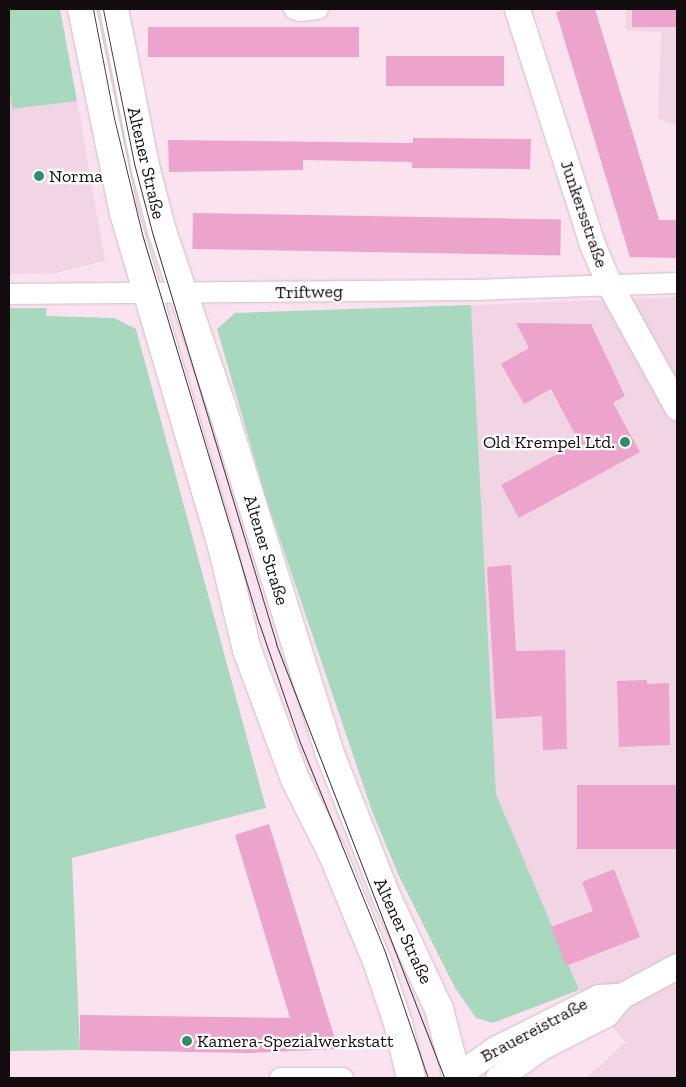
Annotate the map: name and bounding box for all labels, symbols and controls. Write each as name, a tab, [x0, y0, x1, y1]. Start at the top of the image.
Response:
street label: Altener Straße	[123, 105, 169, 221]
street label: Junkersstraße	[556, 157, 612, 271]
place label: Norma	[49, 165, 103, 187]
marker: Norma	[33, 170, 45, 182]
street label: Triftweg	[275, 281, 343, 303]
place label: Old Krempel Ltd.	[483, 431, 615, 453]
marker: Old Krempel Ltd.	[619, 436, 631, 448]
street label: Altener Straße	[239, 492, 293, 608]
street label: Altener Straße	[369, 874, 437, 988]
street label: Brauereistraße	[477, 993, 591, 1067]
place label: Kamera-Spezialwerkstatt	[197, 1030, 394, 1052]
marker: Kamera-Spezialwerkstatt	[181, 1035, 193, 1047]

